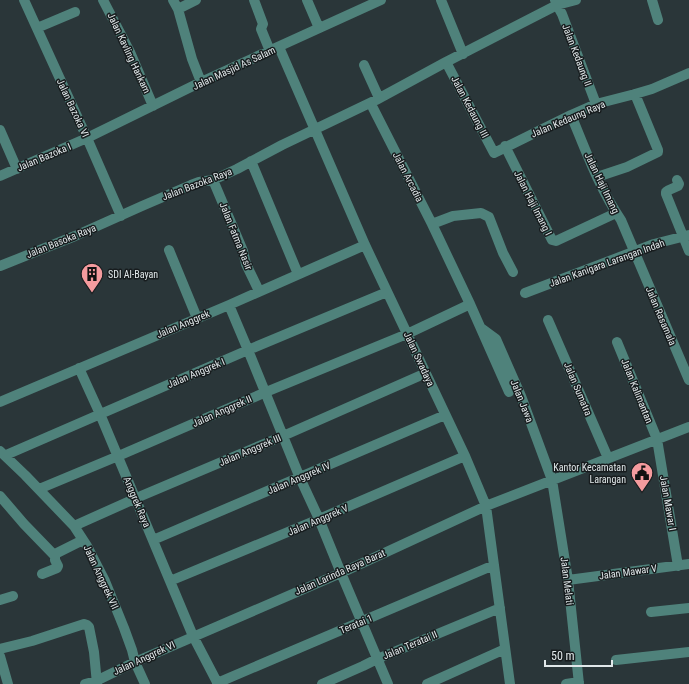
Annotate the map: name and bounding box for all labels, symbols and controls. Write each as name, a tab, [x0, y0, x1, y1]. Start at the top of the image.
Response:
street label: Jalan Kavling Hankam	[105, 11, 153, 95]
street label: Jalan Kedaung II	[560, 22, 594, 88]
street label: Jalan Masjid As Salam	[191, 44, 277, 92]
street label: Jalan Kedaung III	[449, 74, 491, 140]
street label: Jalan Bazoka VI	[55, 77, 91, 139]
street label: Jalan Kedaung Raya	[529, 98, 607, 140]
street label: Jalan Bazoka I	[15, 141, 73, 173]
street label: Jalan Arcadia	[391, 150, 425, 204]
street label: Jalan Haji Imang	[583, 151, 621, 215]
street label: Jalan Bazoka Raya	[161, 166, 234, 202]
street label: Jalan Haji Imang I	[512, 169, 554, 237]
street label: Jalan Fatma Nasir	[217, 201, 255, 271]
street label: Jalan Basoka Raya	[25, 222, 98, 260]
street label: Jalan Kanigara Larangan Indah	[548, 237, 666, 289]
building icon: SDI Al-Bayan	[79, 261, 105, 294]
place label: SDI Al-Bayan	[108, 269, 158, 280]
street label: Jalan Rasamala	[644, 285, 678, 347]
street label: Jalan Anggrek	[155, 308, 212, 340]
street label: Jalan Swadaya	[402, 330, 437, 388]
street label: Jalan Anggrek I	[166, 356, 226, 390]
street label: Jalan Kalimantan	[619, 357, 655, 425]
street label: Jalan Sumatra	[562, 361, 594, 417]
street label: Jalan Jawa	[509, 378, 536, 424]
street label: Jalan Anggrek II	[191, 393, 253, 429]
street label: Jalan Anggrek III	[217, 432, 283, 468]
street label: Jalan Anggrek IV	[266, 460, 332, 496]
public building icon: Kantor Kecamatan Larangan	[629, 460, 655, 493]
place label: Kantor Kecamatan Larangan	[553, 462, 626, 485]
street label: Anggrek Raya	[121, 475, 153, 529]
street label: Jalan Mawar I	[658, 475, 678, 531]
street label: Jalan Anggrek V	[286, 502, 350, 538]
street label: Jalan Anggrek VII	[81, 543, 121, 611]
street label: Jalan Larinda Raya Barat	[293, 547, 387, 597]
street label: Jalan Melati	[559, 556, 575, 606]
street label: Jalan Mawar V	[598, 562, 658, 582]
street label: Teratai 1	[338, 612, 374, 636]
street label: Jalan Teratai II	[381, 629, 439, 661]
street label: Jalan Anggrek VI	[111, 639, 177, 677]
scale bar	[545, 642, 612, 668]
text: 50 m	[551, 649, 575, 663]

